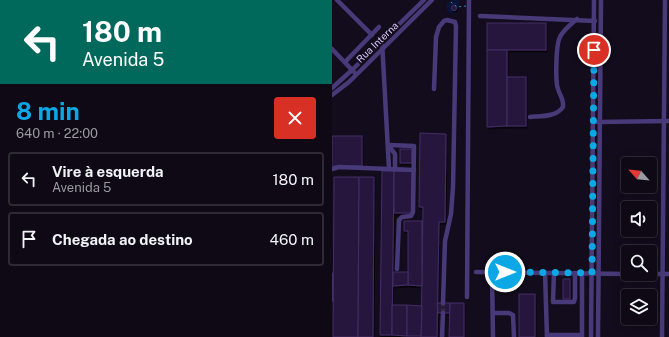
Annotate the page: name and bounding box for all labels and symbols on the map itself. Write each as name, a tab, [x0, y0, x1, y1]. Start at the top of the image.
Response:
street label: Rua Interna	[354, 19, 400, 65]
pin	[577, 33, 611, 67]
north arrow	[621, 157, 657, 193]
position arrow	[484, 251, 526, 293]

